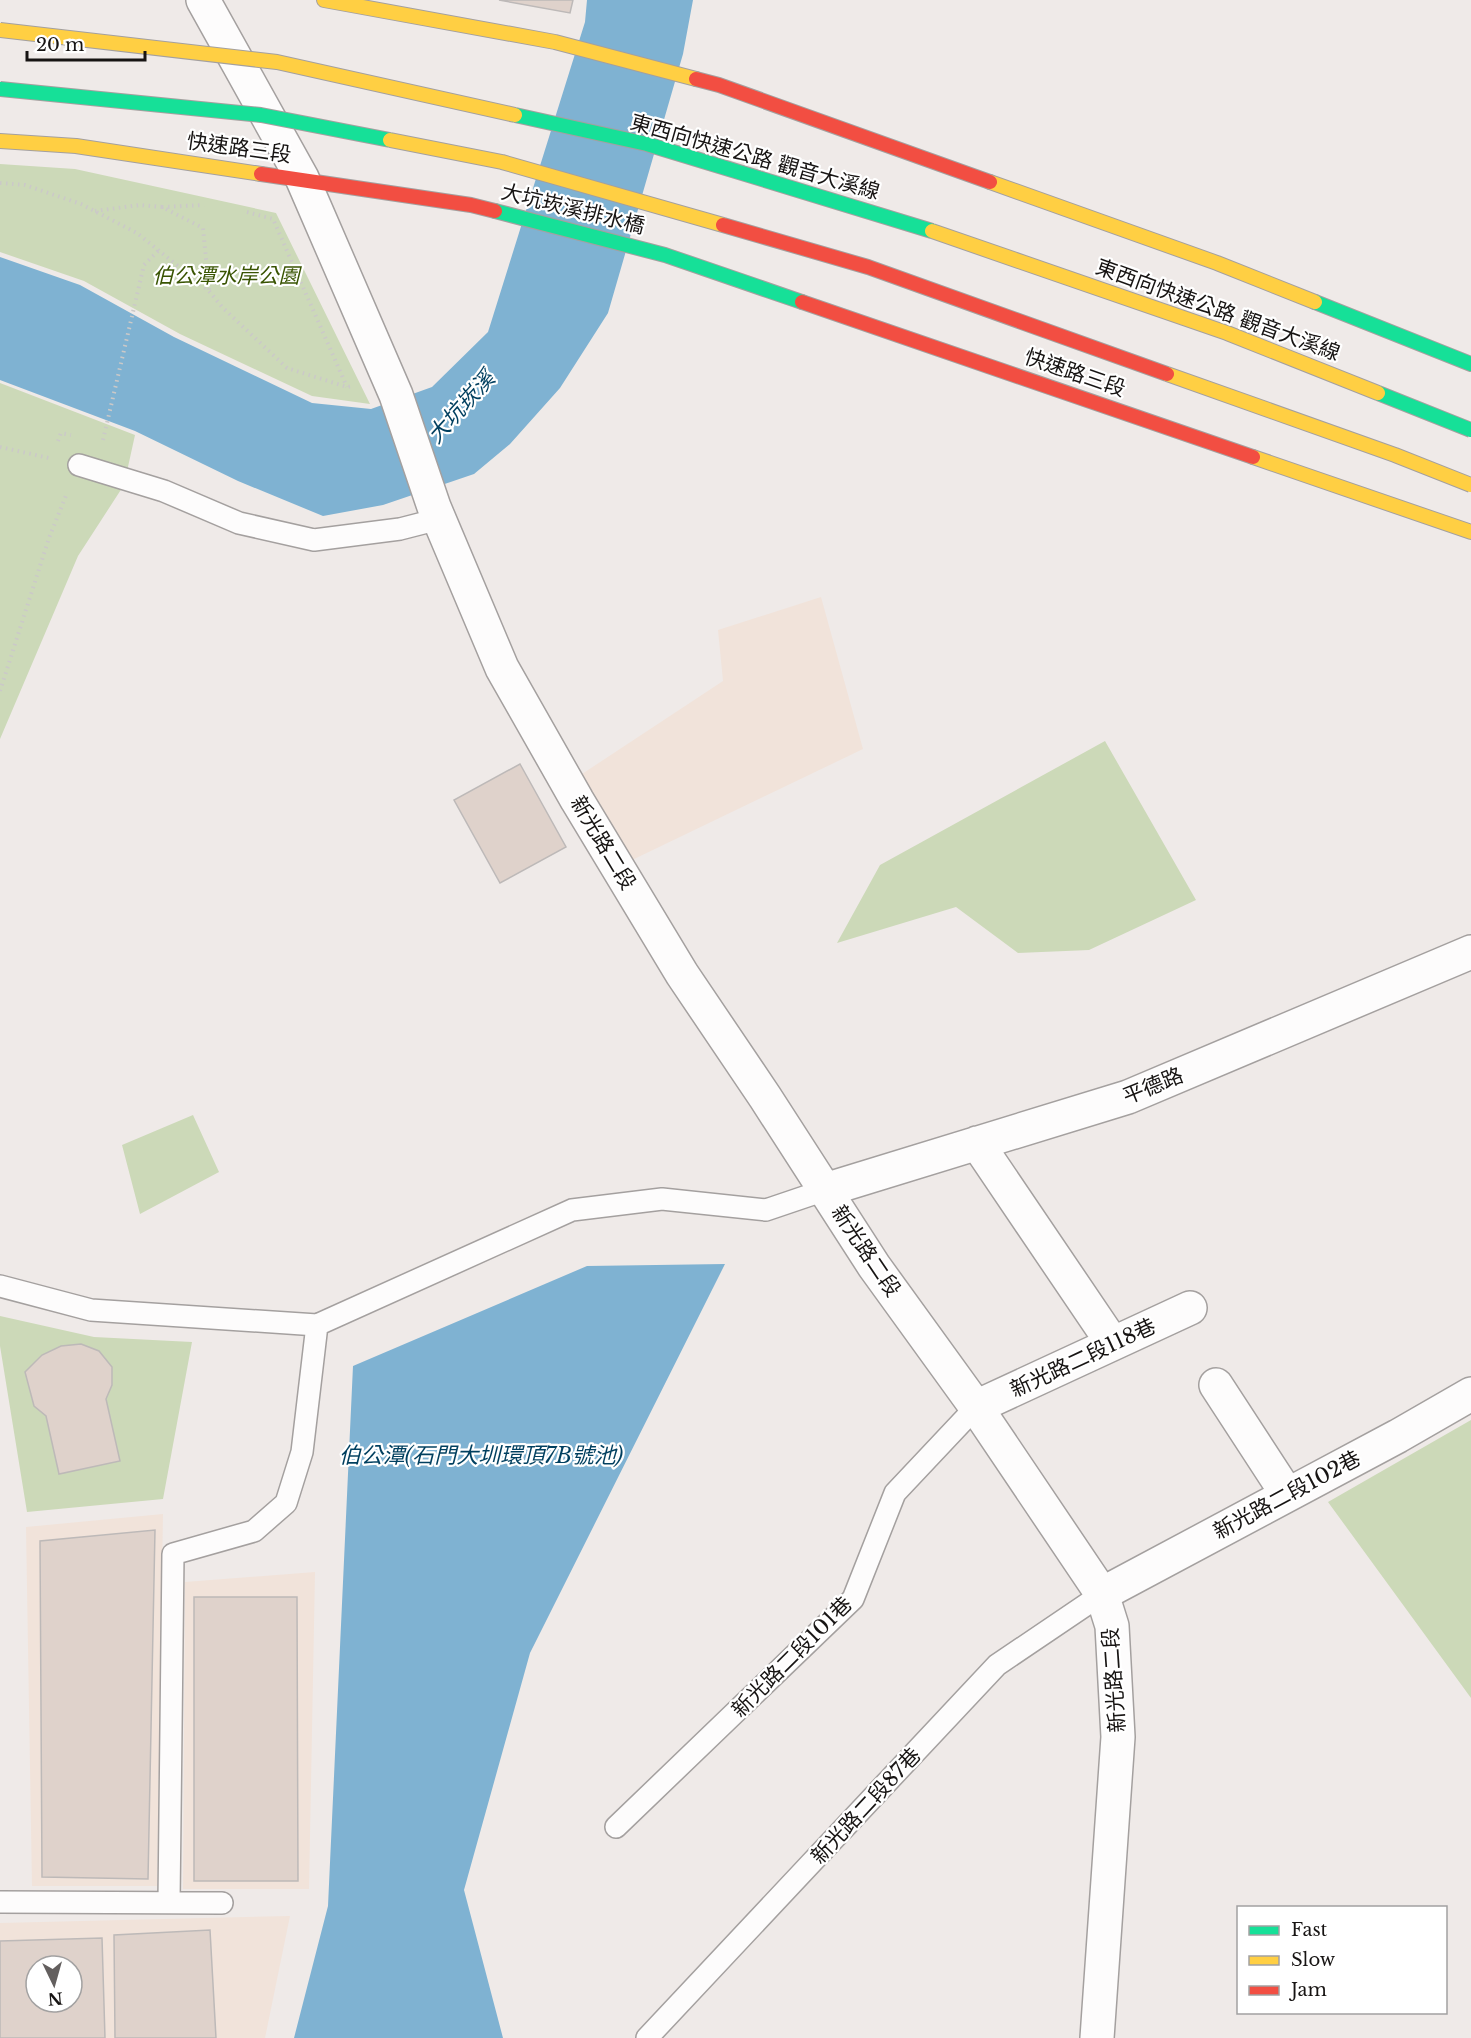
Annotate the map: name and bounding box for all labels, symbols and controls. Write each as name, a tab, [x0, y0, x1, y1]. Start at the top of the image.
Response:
scale bar	[27, 24, 146, 62]
text: 20 m	[36, 34, 84, 56]
street label: 東西向快速公路 觀音大溪線	[627, 109, 883, 205]
street label: 快速路三段	[185, 128, 293, 168]
street label: 大坑崁溪排水橋	[499, 179, 647, 239]
street label: 東西向快速公路 觀音大溪線	[1092, 254, 1344, 366]
park label: 伯公潭水岸公園	[153, 263, 302, 289]
street label: 快速路三段	[1021, 344, 1129, 402]
water label: 大坑崁溪	[422, 363, 502, 449]
street label: 新光路二段	[565, 791, 641, 895]
street label: 平德路	[1119, 1062, 1187, 1110]
street label: 新光路二段	[826, 1200, 906, 1302]
street label: 新光路二段118巷	[1006, 1313, 1160, 1403]
water label: 伯公潭(石門大圳環頂7B號池)	[339, 1442, 623, 1469]
street label: 新光路二段102巷	[1209, 1445, 1365, 1545]
street label: 新光路二段101巷	[726, 1591, 858, 1723]
street label: 新光路二段	[1097, 1627, 1131, 1733]
street label: 新光路二段87巷	[806, 1743, 926, 1869]
legend	[1237, 1906, 1447, 2014]
text: Fast	[1291, 1919, 1328, 1941]
text: Slow	[1291, 1949, 1336, 1971]
north arrow	[24, 1954, 84, 2014]
text: Jam	[1289, 1979, 1327, 2001]
text: N	[47, 1988, 64, 2010]

